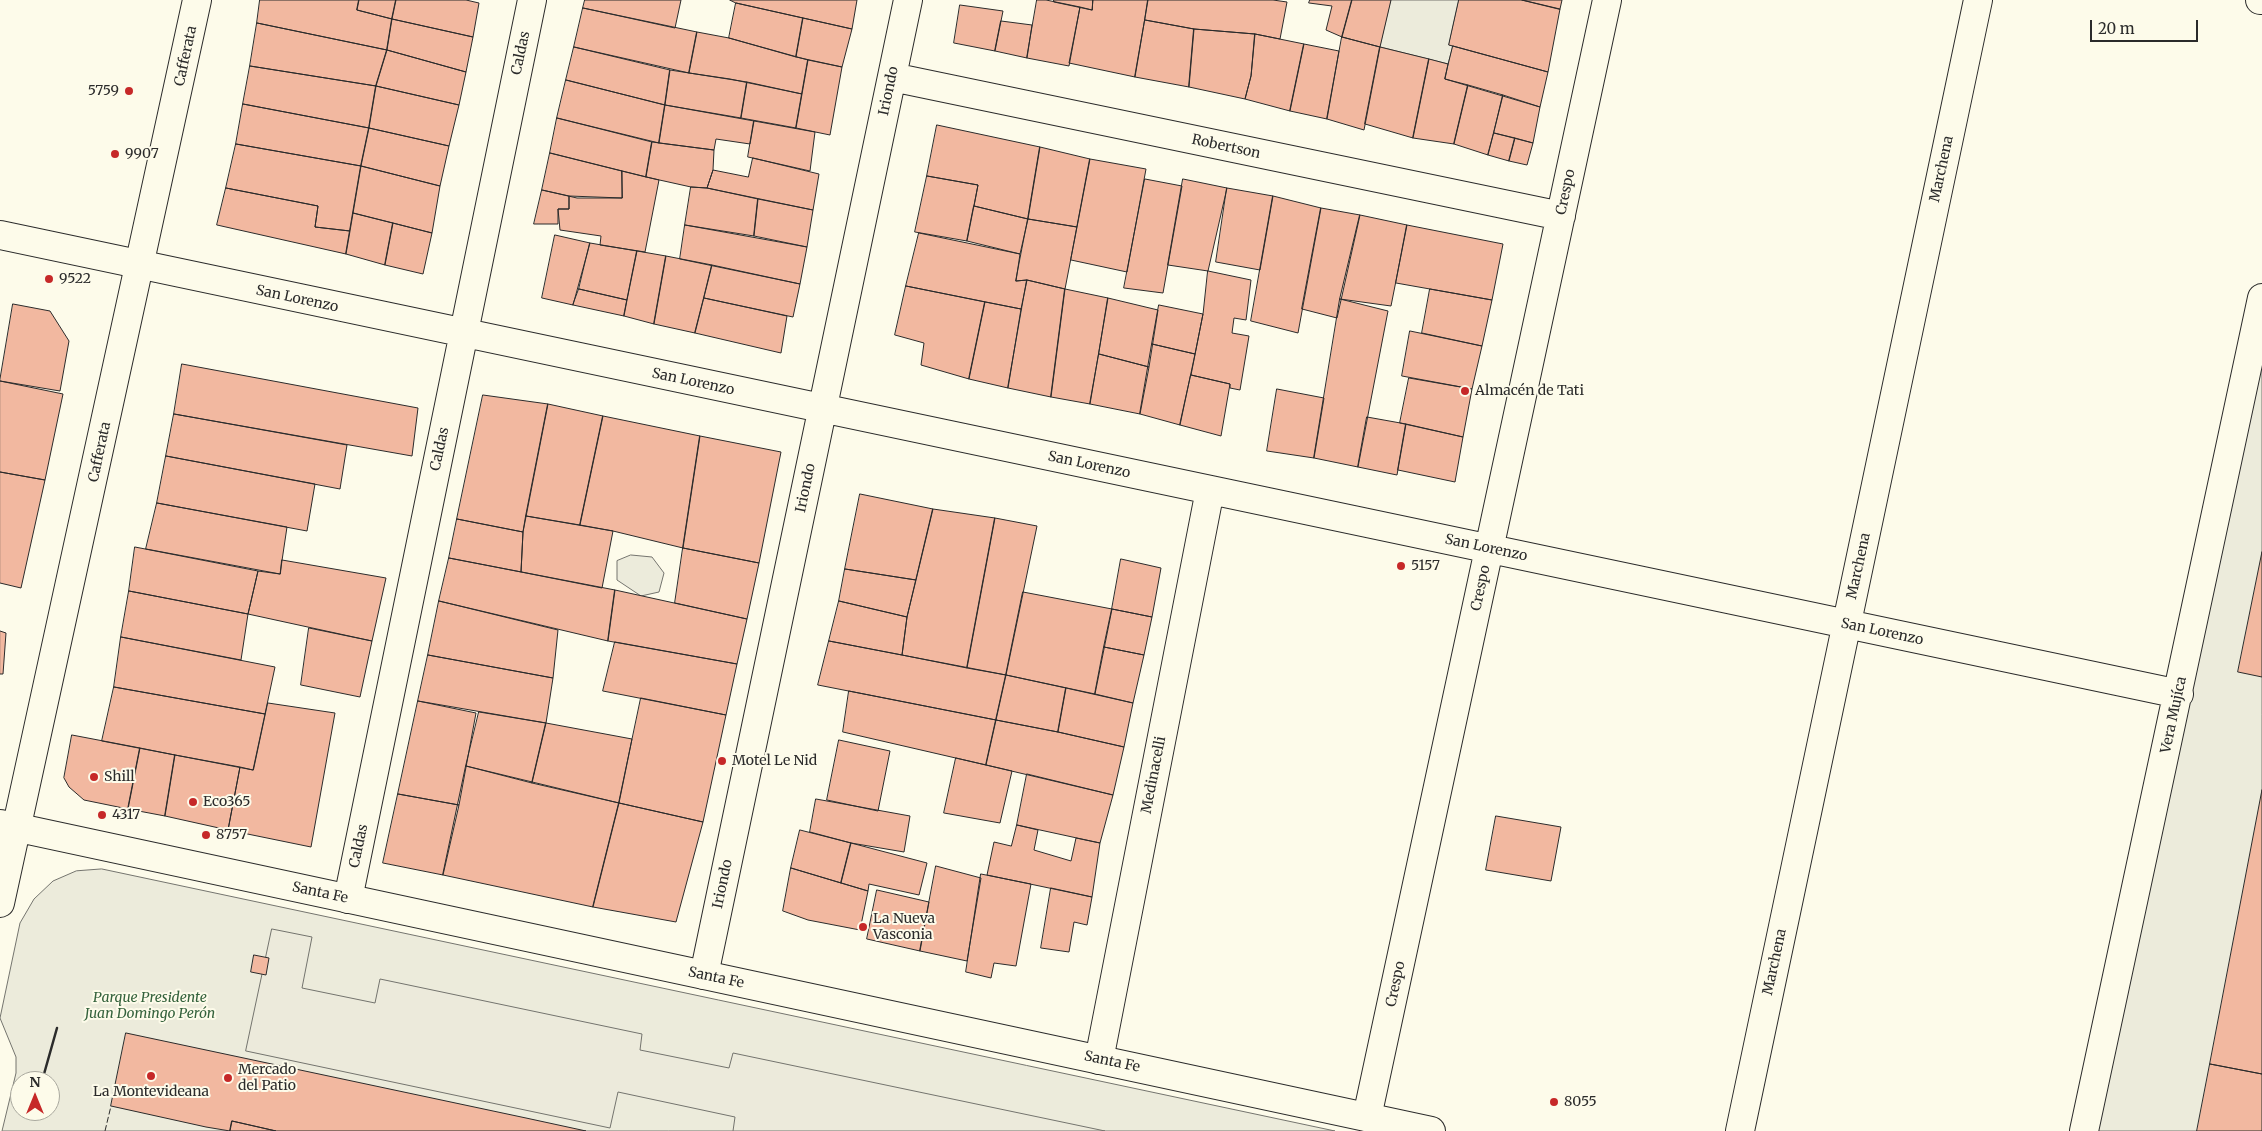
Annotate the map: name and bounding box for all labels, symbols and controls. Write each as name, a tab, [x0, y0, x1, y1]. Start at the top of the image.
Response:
scale bar	[2092, 10, 2200, 42]
text: 20 m	[2098, 19, 2135, 38]
street label: Cafferata	[171, 24, 201, 88]
street label: Caldas	[508, 30, 534, 76]
street label: Iriondo	[876, 65, 902, 117]
place label: 5759	[88, 83, 119, 99]
marker: 5759	[123, 85, 135, 97]
street label: Robertson	[1190, 132, 1262, 162]
street label: Marchena	[1927, 134, 1957, 204]
place label: 9907	[125, 146, 159, 162]
marker: 9907	[109, 148, 121, 160]
street label: Crespo	[1553, 168, 1579, 216]
place label: 9522	[59, 271, 91, 287]
marker: 9522	[43, 273, 55, 285]
street label: San Lorenzo	[254, 282, 340, 316]
street label: San Lorenzo	[650, 365, 736, 399]
place label: Almacén de Tati	[1475, 383, 1584, 399]
marker: Almacén de Tati	[1459, 385, 1471, 397]
street label: Cafferata	[85, 420, 115, 484]
street label: Caldas	[427, 426, 453, 472]
street label: San Lorenzo	[1046, 448, 1132, 482]
street label: Iriondo	[793, 462, 819, 514]
street label: San Lorenzo	[1443, 531, 1529, 565]
street label: Marchena	[1844, 531, 1874, 601]
place label: 5157	[1411, 558, 1440, 574]
marker: 5157	[1395, 560, 1407, 572]
street label: Crespo	[1468, 564, 1494, 612]
street label: San Lorenzo	[1839, 615, 1925, 649]
street label: Vera Mujíca	[2158, 675, 2190, 755]
street label: Medinacelli	[1138, 735, 1170, 815]
place label: Motel Le Nid	[732, 753, 817, 769]
marker: Motel Le Nid	[716, 755, 728, 767]
place label: Shill	[104, 769, 135, 785]
marker: Shill	[88, 771, 100, 783]
place label: Eco365	[203, 794, 250, 810]
marker: Eco365	[187, 796, 199, 808]
place label: 4317	[112, 807, 140, 823]
marker: 4317	[96, 809, 108, 821]
street label: Caldas	[346, 823, 372, 869]
place label: 8757	[216, 827, 247, 843]
marker: 8757	[200, 829, 212, 841]
street label: Iriondo	[710, 858, 736, 910]
street label: Santa Fe	[290, 879, 350, 907]
place label: La Nueva Vasconia	[873, 911, 935, 944]
marker: La Nueva Vasconia	[857, 921, 869, 933]
street label: Marchena	[1760, 927, 1790, 997]
street label: Crespo	[1383, 960, 1409, 1008]
street label: Santa Fe	[686, 964, 746, 992]
park label: Parque Presidente Juan Domingo Perón	[85, 990, 215, 1022]
street label: Santa Fe	[1082, 1048, 1142, 1076]
place label: Mercado del Patio	[238, 1062, 296, 1094]
marker: La Montevideana	[145, 1070, 157, 1082]
north arrow	[10, 1071, 60, 1121]
marker: Mercado del Patio	[222, 1072, 234, 1084]
text: N	[29, 1073, 41, 1091]
place label: La Montevideana	[93, 1084, 209, 1100]
place label: 8055	[1564, 1094, 1597, 1110]
marker: 8055	[1548, 1096, 1560, 1108]

